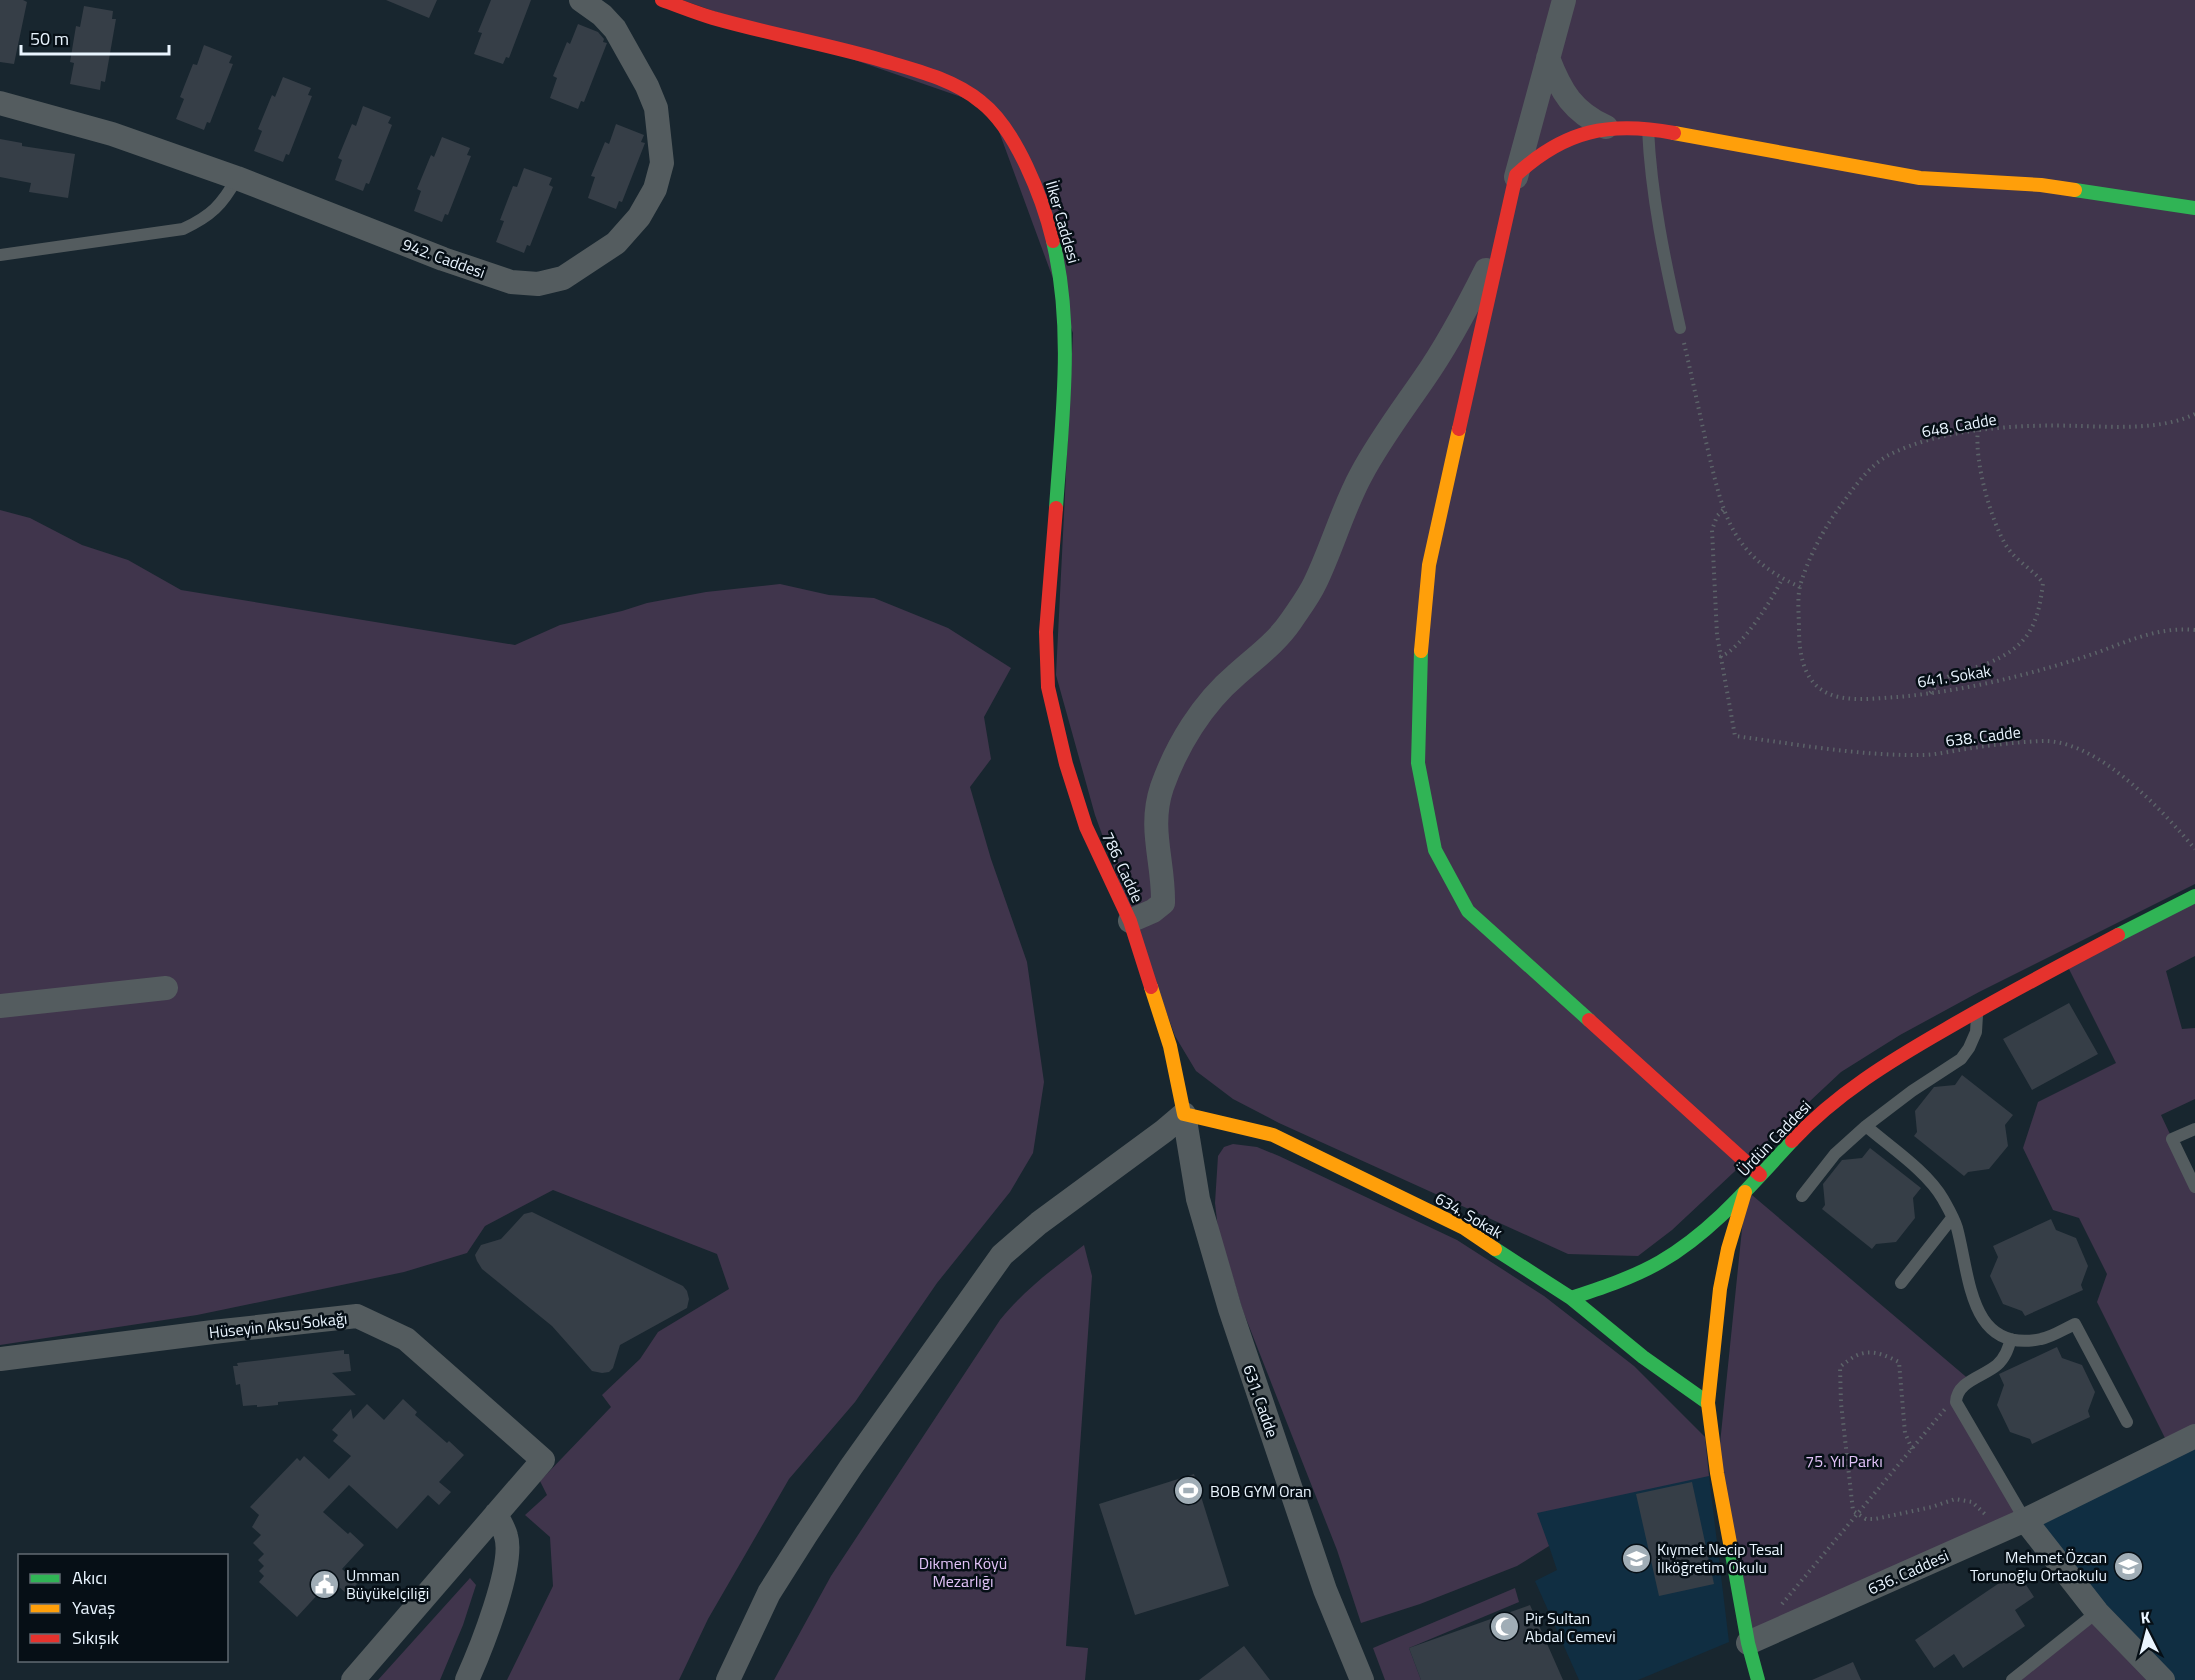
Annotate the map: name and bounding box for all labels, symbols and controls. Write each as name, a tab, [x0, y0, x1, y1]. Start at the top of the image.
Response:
scale bar	[21, 18, 170, 56]
text: 50 m	[30, 25, 69, 52]
street label: İlker Caddesi	[1040, 178, 1086, 266]
street label: 942. Caddesi	[399, 232, 489, 284]
street label: 648. Cadde	[1920, 407, 1998, 443]
street label: 641. Sokak	[1915, 658, 1993, 694]
street label: 638. Cadde	[1944, 719, 2022, 753]
street label: 786. Cadde	[1096, 828, 1150, 906]
street label: Ürdün Caddesi	[1732, 1095, 1816, 1181]
street label: 634. Sokak	[1431, 1186, 1507, 1244]
street label: Hüseyin Aksu Sokağı	[208, 1306, 348, 1344]
street label: 631. Cadde	[1237, 1361, 1285, 1441]
park label: 75. Yıl Parkı	[1805, 1449, 1883, 1473]
sports icon: BOB GYM Oran	[1173, 1475, 1205, 1507]
place label: BOB GYM Oran	[1210, 1479, 1312, 1503]
place label: Kıymet Necip Tesal İlköğretim Okulu	[1657, 1537, 1783, 1579]
school or university icon: Kıymet Necip Tesal İlköğretim Okulu	[1620, 1542, 1652, 1574]
street label: 636. Caddesi	[1864, 1543, 1952, 1601]
place label: Mehmet Özcan Torunoğlu Ortaokulu	[1970, 1545, 2107, 1587]
school or university icon: Mehmet Özcan Torunoğlu Ortaokulu	[2112, 1550, 2144, 1582]
park label: Dikmen Köyü Mezarlığı	[919, 1551, 1007, 1593]
legend	[18, 1554, 228, 1662]
place label: Umman Büyükelçiliği	[346, 1563, 429, 1605]
text: Akıcı	[72, 1564, 107, 1591]
public building icon: Umman Büyükelçiliği	[309, 1568, 341, 1600]
text: Yavaş	[72, 1594, 115, 1621]
north arrow	[2117, 1602, 2177, 1662]
text: K	[2139, 1605, 2152, 1630]
place label: Pir Sultan Abdal Cemevi	[1525, 1606, 1616, 1648]
mosque icon: Pir Sultan Abdal Cemevi	[1488, 1611, 1520, 1643]
text: Sıkışık	[72, 1624, 120, 1651]

